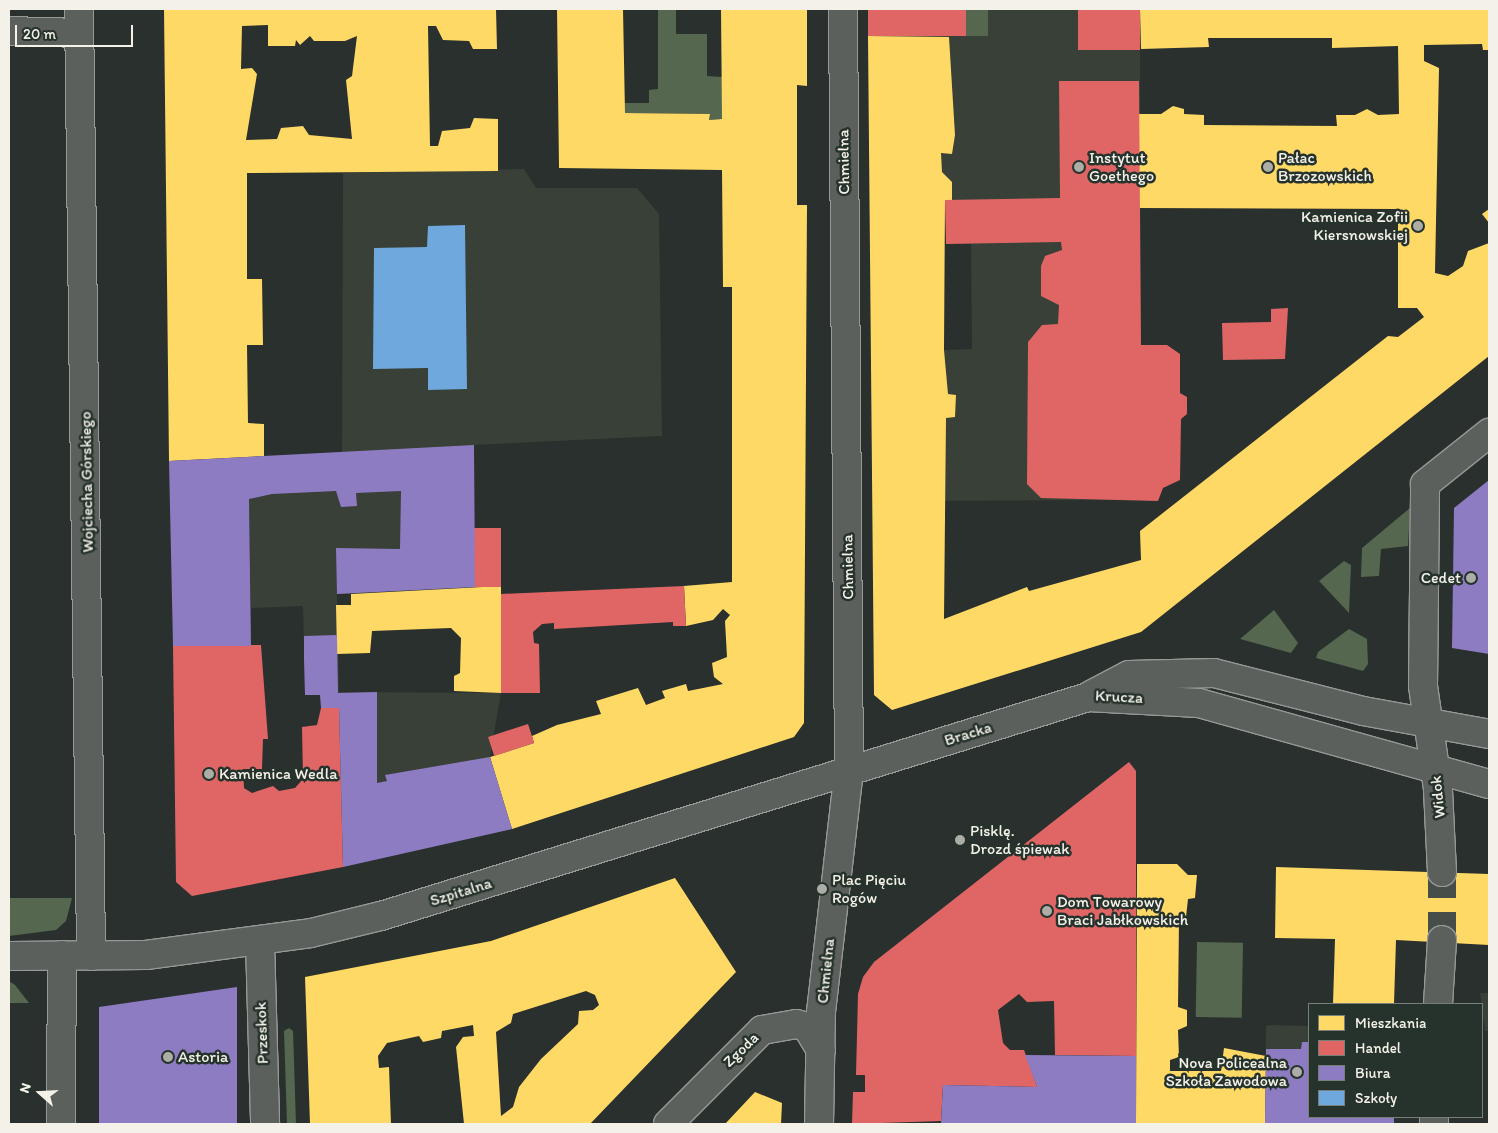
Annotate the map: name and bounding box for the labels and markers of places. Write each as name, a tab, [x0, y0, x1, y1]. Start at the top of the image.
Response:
place label: Instytut Goethego	[1089, 148, 1154, 186]
place label: Pałac Brzozowskich	[1278, 148, 1372, 186]
marker: Instytut Goethego	[1073, 161, 1085, 173]
marker: Pałac Brzozowskich	[1262, 161, 1274, 173]
place label: Kamienica Zofii Kiersnowskiej	[1301, 207, 1408, 245]
marker: Kamienica Zofii Kiersnowskiej	[1412, 220, 1424, 232]
place label: Cedet	[1421, 568, 1461, 588]
marker: Cedet	[1465, 572, 1477, 584]
place label: Kamienica Wedla	[219, 764, 336, 784]
marker: Kamienica Wedla	[203, 768, 215, 780]
place label: Pisklę. Drozd śpiewak	[970, 821, 1069, 859]
marker: Pisklę. Drozd śpiewak	[954, 834, 966, 846]
place label: Plac Pięciu Rogów	[832, 870, 906, 908]
marker: Plac Pięciu Rogów	[816, 883, 828, 895]
place label: Dom Towarowy Braci Jabłkowskich	[1057, 892, 1188, 930]
marker: Dom Towarowy Braci Jabłkowskich	[1041, 905, 1053, 917]
place label: Astoria	[178, 1047, 228, 1067]
marker: Astoria	[162, 1051, 174, 1063]
place label: Nova Policealna Szkoła Zawodowa	[1166, 1053, 1287, 1091]
marker: Nova Policealna Szkoła Zawodowa	[1291, 1066, 1303, 1078]

